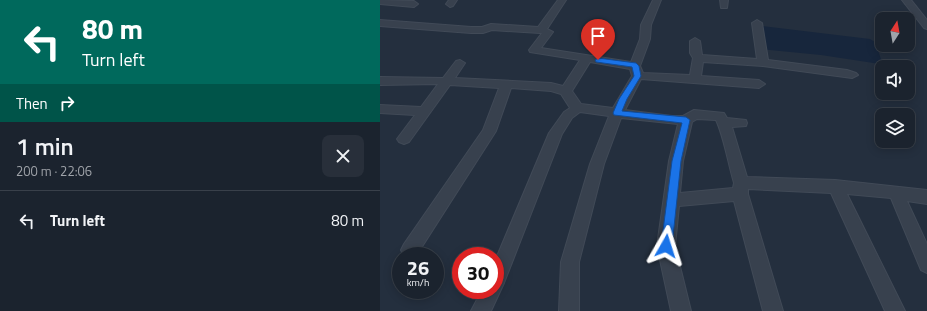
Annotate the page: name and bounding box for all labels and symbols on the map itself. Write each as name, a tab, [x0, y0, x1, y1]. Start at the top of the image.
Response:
north arrow	[875, 12, 915, 52]
pin	[581, 19, 615, 60]
position arrow	[645, 225, 687, 267]
speed limit sign: 30	[452, 247, 504, 299]

